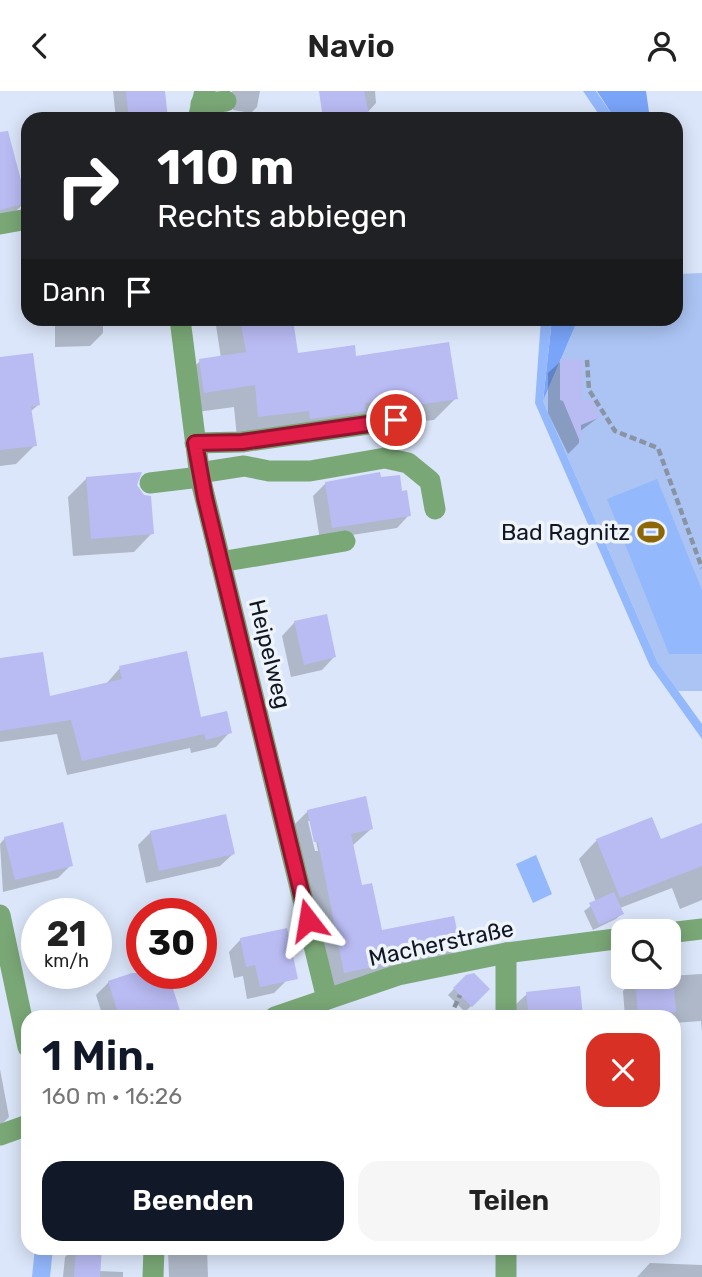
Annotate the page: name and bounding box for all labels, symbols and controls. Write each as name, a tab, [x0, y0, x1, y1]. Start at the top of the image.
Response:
icon: back	[21, 27, 59, 65]
text: Navio	[307, 27, 395, 65]
icon: person	[643, 27, 681, 65]
text: 110 m	[157, 138, 294, 196]
icon: right	[42, 140, 133, 231]
text: Rechts abbiegen	[157, 197, 407, 235]
icon: arrive	[120, 273, 158, 311]
text: Dann	[42, 277, 106, 308]
pin	[366, 390, 426, 450]
icon: arrive	[377, 401, 415, 439]
sports icon: Bad Ragnitz	[636, 517, 666, 547]
place label: Bad Ragnitz	[501, 518, 630, 546]
street label: Heipelweg	[243, 596, 297, 712]
position arrow	[271, 883, 345, 957]
speed limit sign: 30	[126, 898, 217, 989]
text: 21	[46, 913, 87, 955]
street label: Macherstraße	[366, 914, 516, 972]
map controls	[611, 919, 681, 989]
button: search	[611, 919, 681, 989]
text: km/h	[44, 950, 89, 972]
text: 1 Min.	[42, 1031, 155, 1081]
button: close	[586, 1033, 660, 1107]
text: 160 m · 16:26	[42, 1082, 182, 1110]
button: Beenden	[42, 1161, 344, 1241]
button: Teilen	[358, 1161, 660, 1241]

